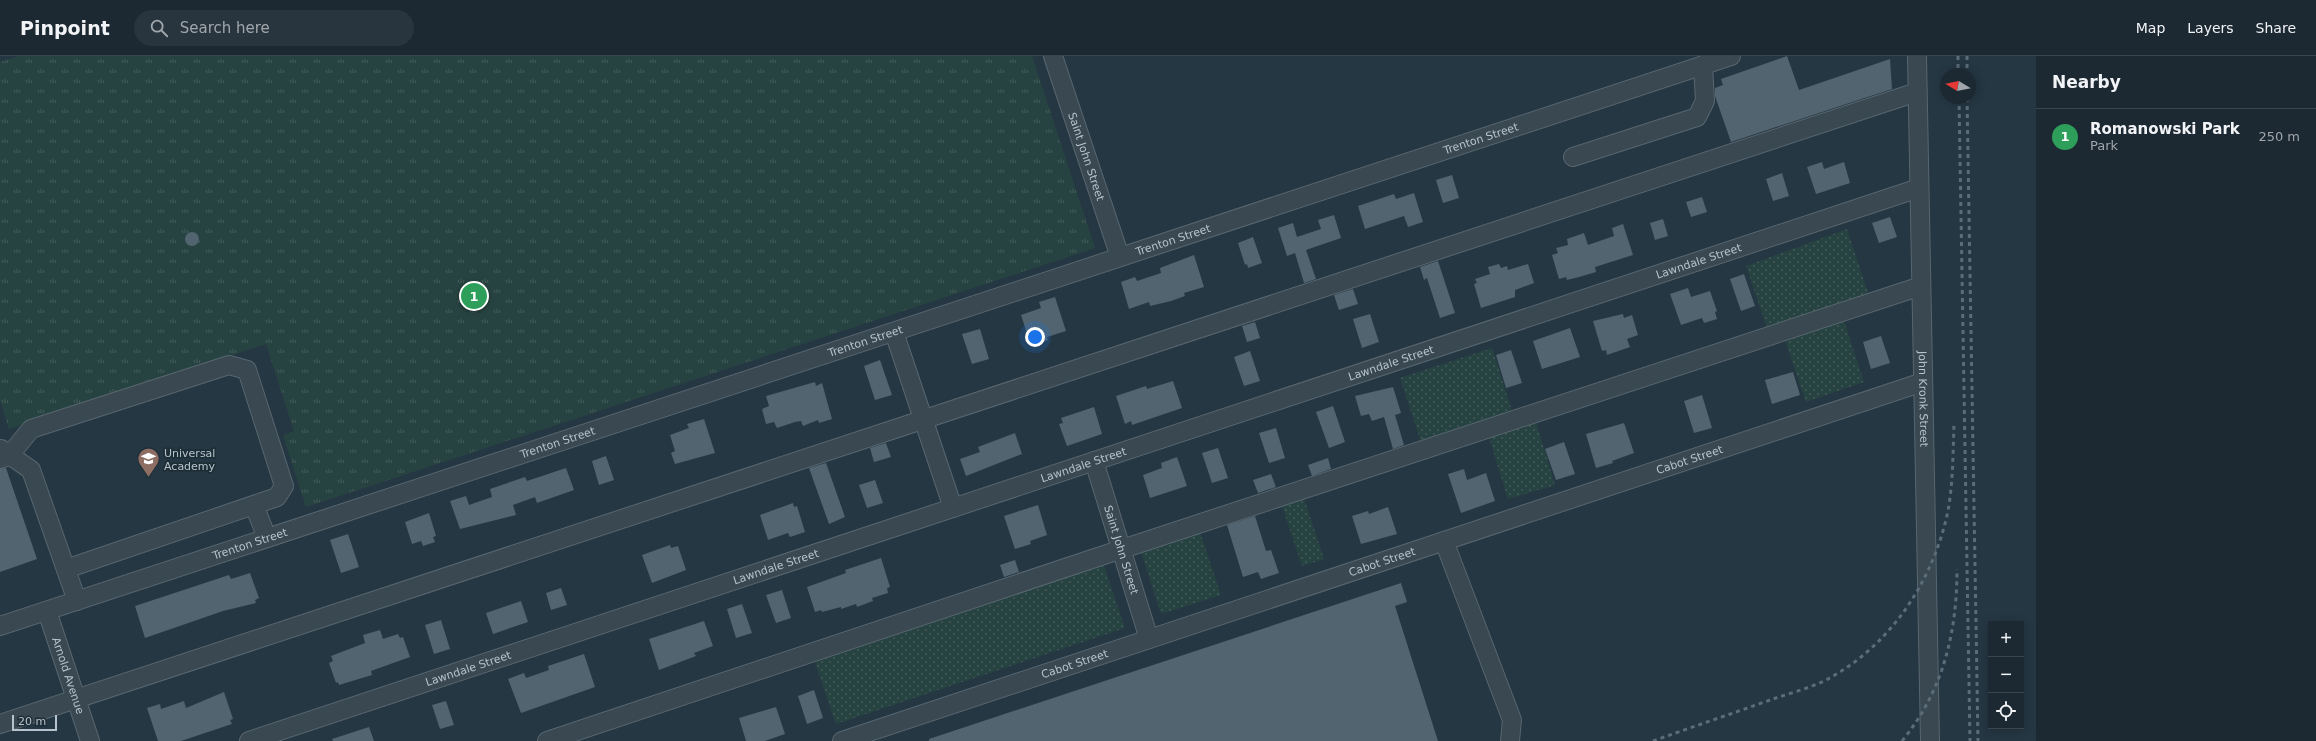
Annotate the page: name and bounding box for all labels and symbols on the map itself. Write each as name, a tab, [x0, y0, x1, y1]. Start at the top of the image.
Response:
north arrow	[1940, 68, 1976, 104]
street label: Saint John Street	[1065, 111, 1107, 203]
street label: Trenton Street	[1441, 120, 1521, 158]
street label: Trenton Street	[1133, 222, 1213, 259]
street label: Lawndale Street	[1654, 241, 1744, 282]
pin: 1	[461, 281, 487, 311]
street label: Trenton Street	[825, 323, 905, 360]
your location	[1025, 327, 1045, 347]
street label: Lawndale Street	[1347, 343, 1436, 384]
street label: John Kronk Street	[1916, 350, 1930, 448]
street label: Trenton Street	[518, 424, 598, 462]
street label: Cabot Street	[1655, 443, 1725, 477]
street label: Lawndale Street	[1039, 445, 1129, 485]
school or university icon: Universal Academy	[136, 446, 162, 479]
place label: Universal Academy	[164, 447, 216, 473]
street label: Saint John Street	[1101, 504, 1141, 597]
street label: Trenton Street	[210, 526, 290, 563]
street label: Cabot Street	[1347, 545, 1418, 579]
street label: Lawndale Street	[732, 547, 821, 587]
street label: Arnold Avenue	[49, 636, 87, 716]
street label: Cabot Street	[1040, 647, 1110, 681]
street label: Lawndale Street	[424, 648, 514, 689]
scale bar	[12, 713, 57, 732]

